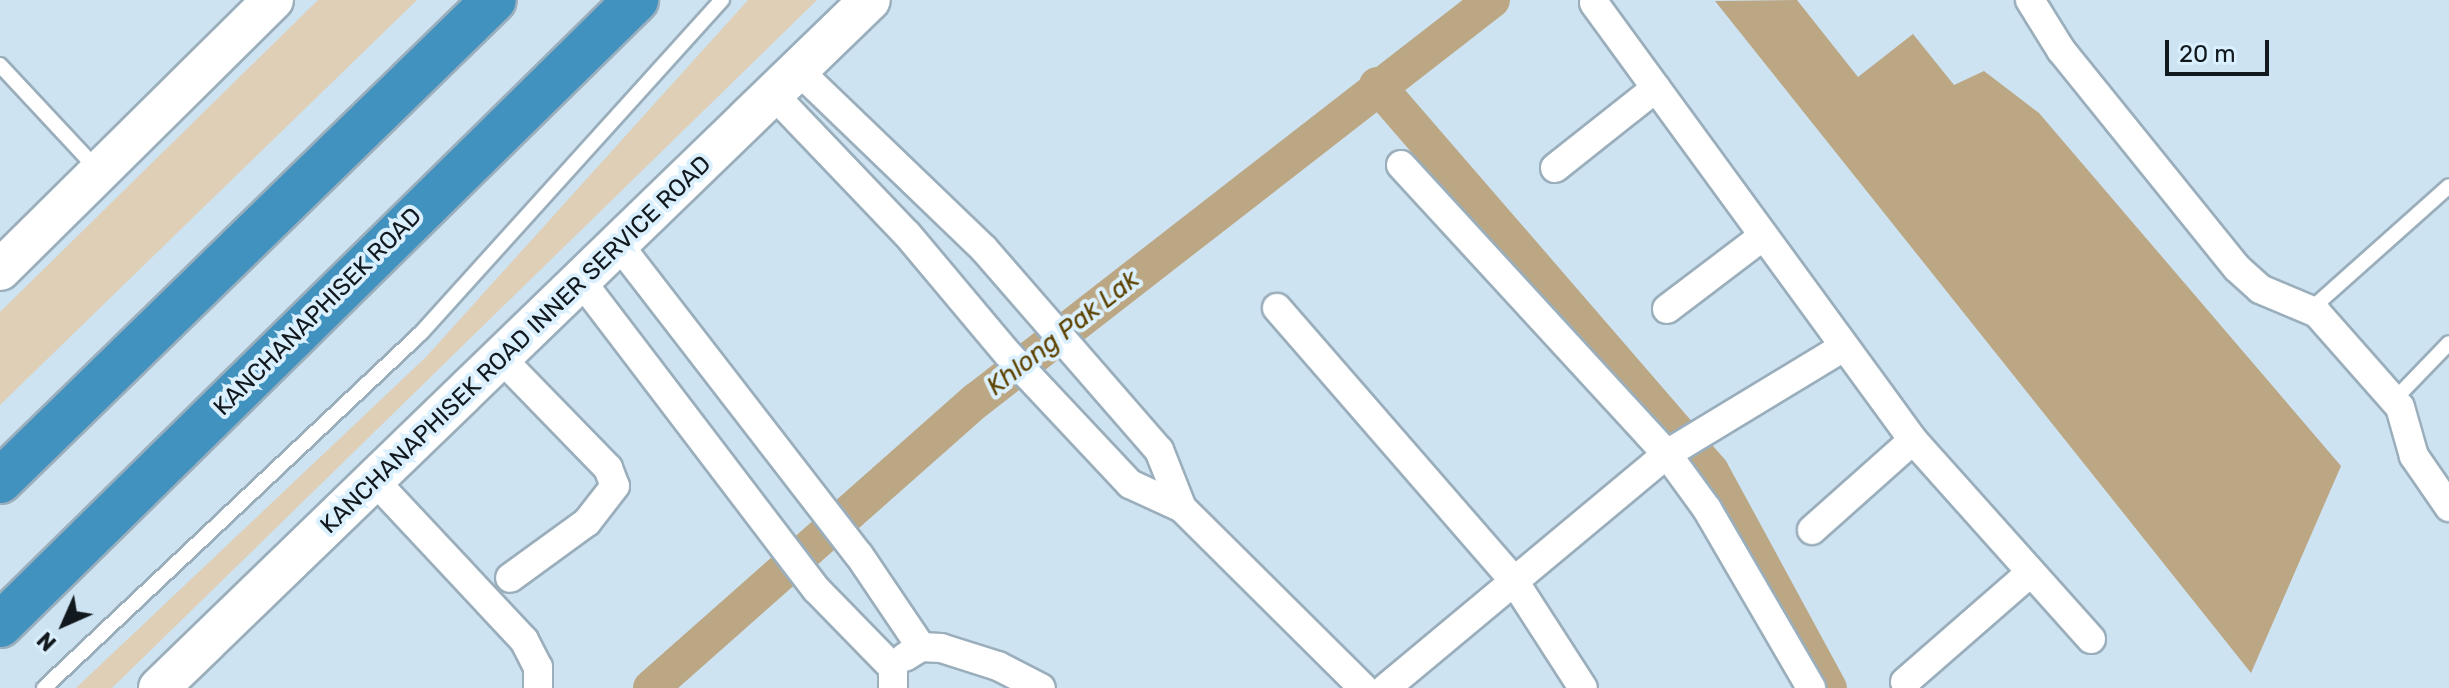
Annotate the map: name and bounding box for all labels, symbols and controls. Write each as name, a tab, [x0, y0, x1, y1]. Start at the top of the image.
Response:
scale bar	[2169, 24, 2273, 74]
text: 20 m	[2179, 40, 2236, 68]
street label: KANCHANAPHISEK ROAD INNER SERVICE ROAD	[315, 150, 717, 540]
street label: KANCHANAPHISEK ROAD	[208, 202, 428, 422]
water label: Khlong Pak Lak	[980, 264, 1146, 402]
north arrow	[24, 584, 104, 664]
text: N	[32, 626, 62, 656]

